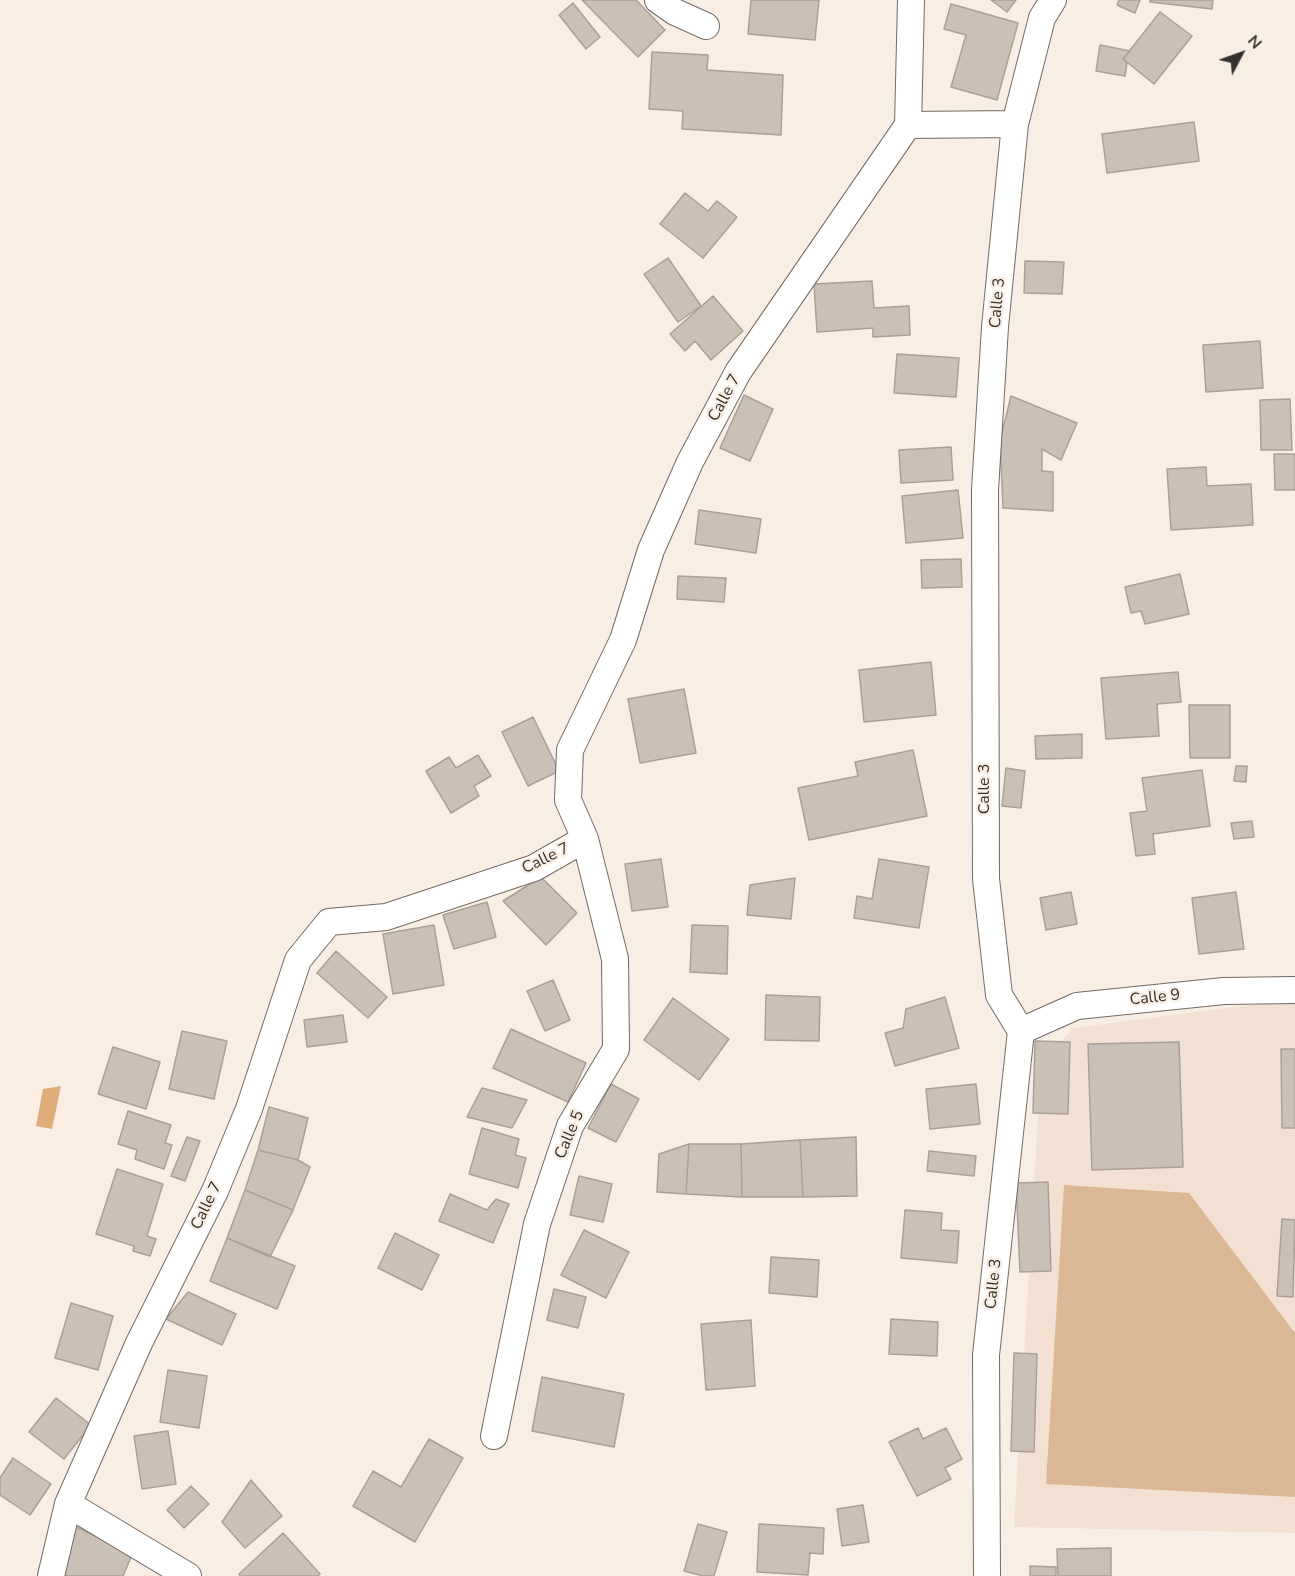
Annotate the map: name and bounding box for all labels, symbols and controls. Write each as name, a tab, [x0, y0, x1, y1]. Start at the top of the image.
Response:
north arrow	[1211, 24, 1271, 84]
text: N	[1242, 30, 1267, 54]
street label: Calle 3	[986, 277, 1010, 329]
street label: Calle 7	[705, 371, 745, 425]
street label: Calle 3	[975, 764, 995, 814]
street label: Calle 7	[519, 839, 573, 879]
street label: Calle 9	[1129, 986, 1181, 1010]
street label: Calle 5	[551, 1108, 589, 1162]
street label: Calle 7	[187, 1179, 227, 1233]
street label: Calle 3	[982, 1258, 1006, 1310]

